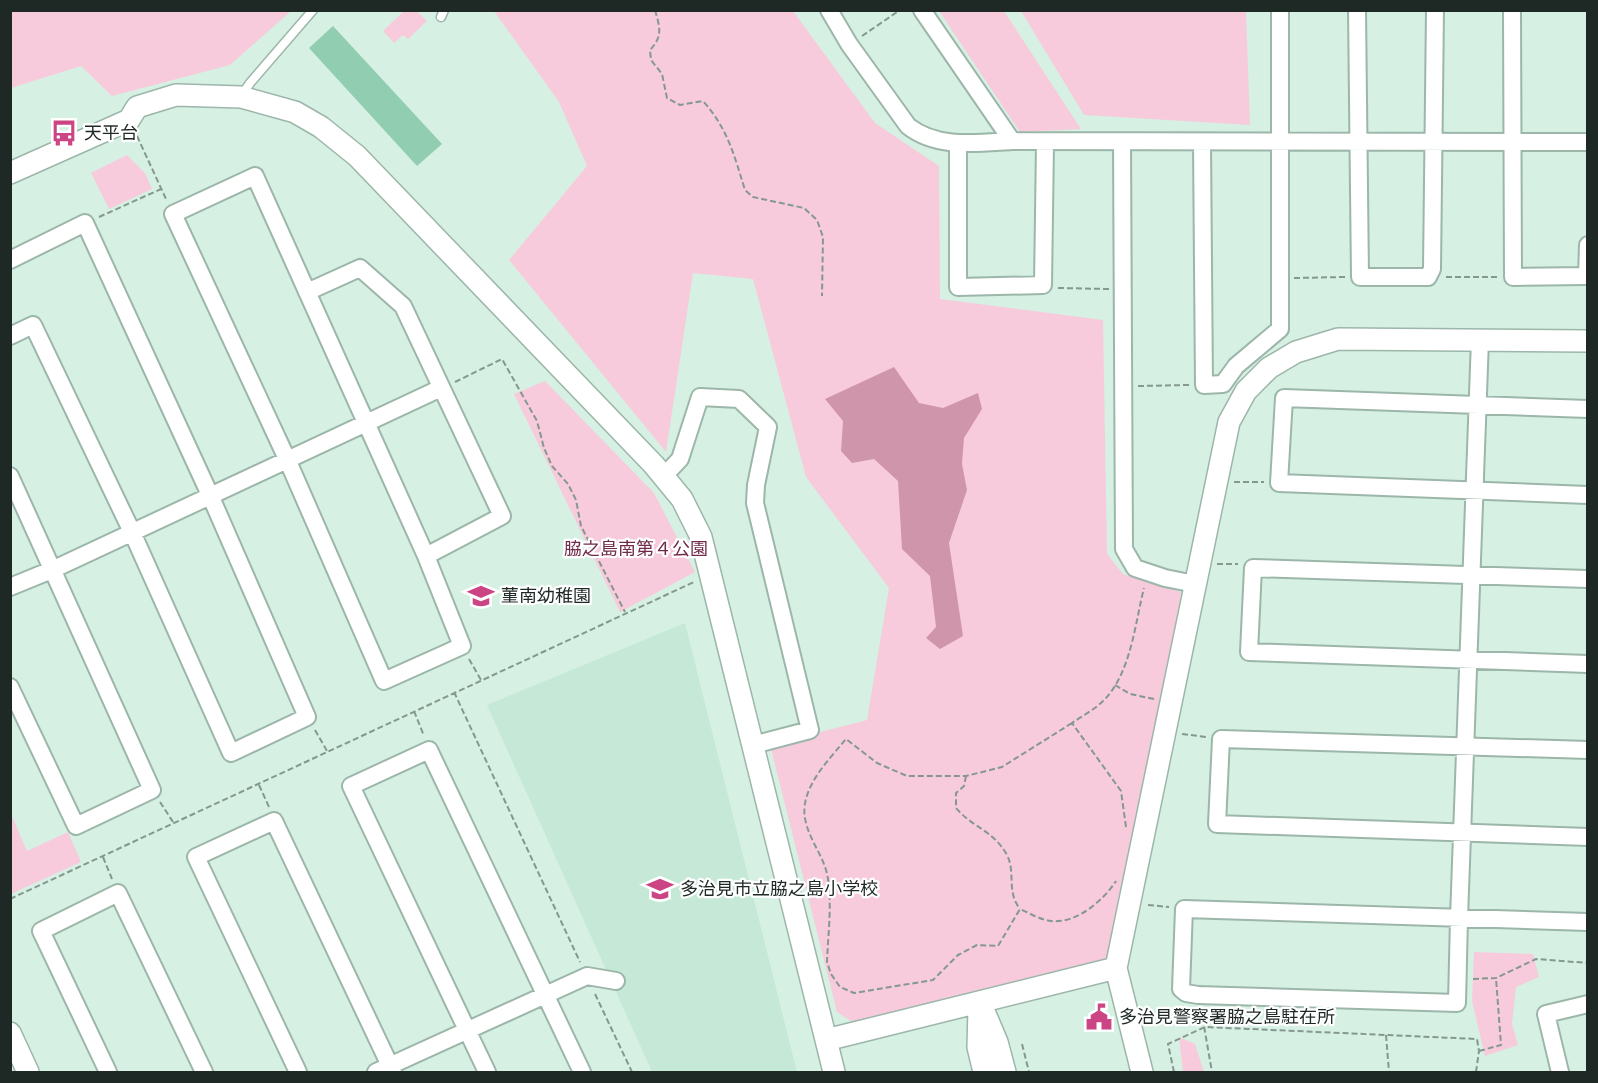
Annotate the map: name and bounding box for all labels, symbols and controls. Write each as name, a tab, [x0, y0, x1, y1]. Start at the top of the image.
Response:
bus stop icon: 天平台	[49, 118, 79, 148]
place label: 天平台	[84, 120, 138, 145]
park label: 脇之島南第４公園	[564, 536, 708, 561]
school or university icon: 菫南幼稚園	[466, 581, 496, 611]
place label: 菫南幼稚園	[501, 583, 591, 608]
school or university icon: 多治見市立脇之島小学校	[645, 874, 675, 904]
place label: 多治見市立脇之島小学校	[680, 876, 878, 901]
public building icon: 多治見警察署脇之島駐在所	[1084, 1002, 1114, 1032]
place label: 多治見警察署脇之島駐在所	[1119, 1004, 1335, 1029]

